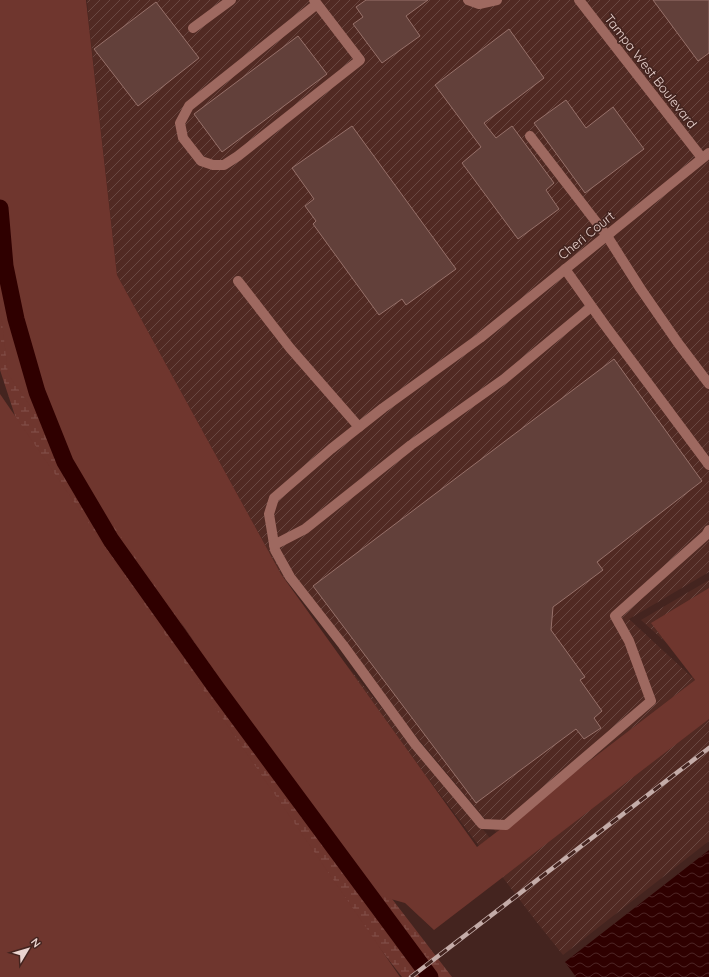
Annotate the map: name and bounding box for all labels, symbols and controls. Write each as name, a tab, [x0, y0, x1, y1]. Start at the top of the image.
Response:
street label: Tampa West Boulevard	[601, 11, 701, 131]
street label: Cheri Court	[555, 207, 617, 263]
north arrow	[8, 929, 48, 969]
text: N	[28, 935, 44, 950]

